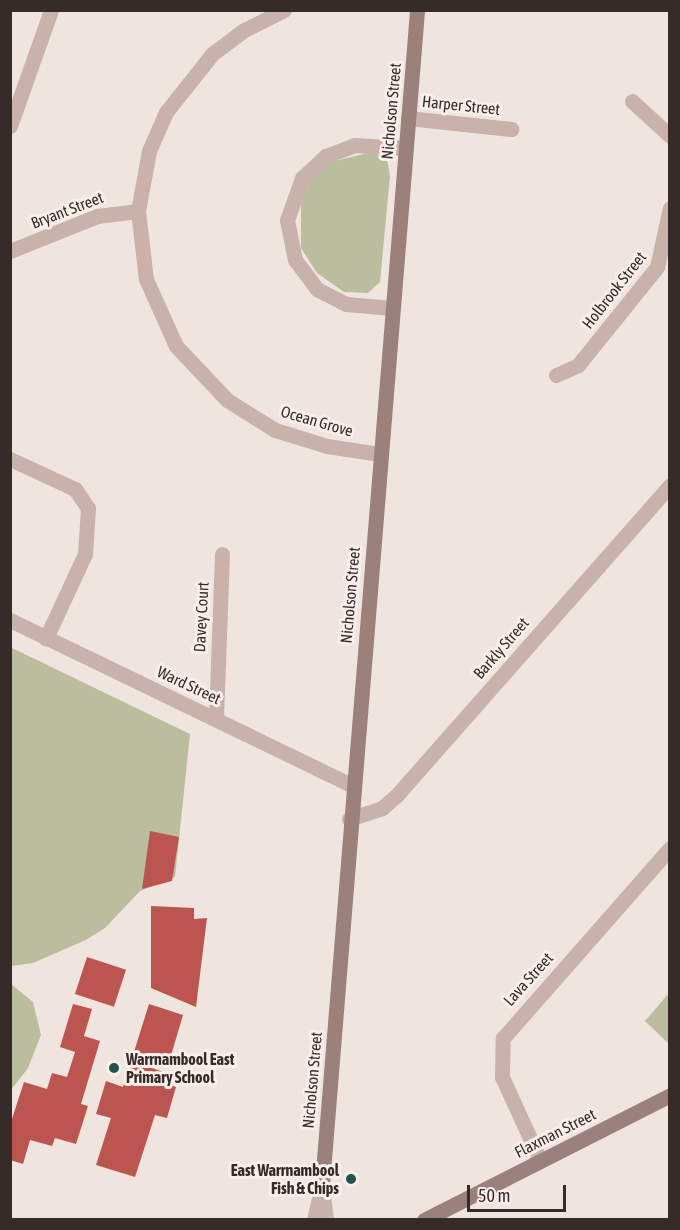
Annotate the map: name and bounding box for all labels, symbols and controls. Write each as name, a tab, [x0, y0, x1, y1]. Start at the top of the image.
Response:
street label: Nicholson Street	[377, 62, 405, 160]
street label: Harper Street	[421, 91, 501, 119]
street label: Bryant Street	[28, 187, 106, 233]
street label: Holbrook Street	[578, 248, 650, 332]
street label: Ocean Grove	[279, 402, 355, 440]
street label: Nicholson Street	[336, 546, 364, 644]
street label: Davey Court	[190, 581, 212, 653]
street label: Barkly Street	[469, 613, 533, 683]
street label: Ward Street	[154, 662, 224, 708]
street label: Lava Street	[499, 948, 557, 1010]
street label: Nicholson Street	[298, 1031, 326, 1129]
place label: Warrnambool East Primary School	[126, 1049, 234, 1087]
marker: Warrnambool East Primary School	[107, 1061, 121, 1075]
street label: Flaxman Street	[511, 1104, 599, 1162]
place label: East Warrnambool Fish & Chips	[231, 1160, 339, 1198]
marker: East Warrnambool Fish & Chips	[344, 1172, 358, 1186]
scale bar	[470, 1173, 569, 1211]
text: 50 m	[478, 1185, 510, 1206]

